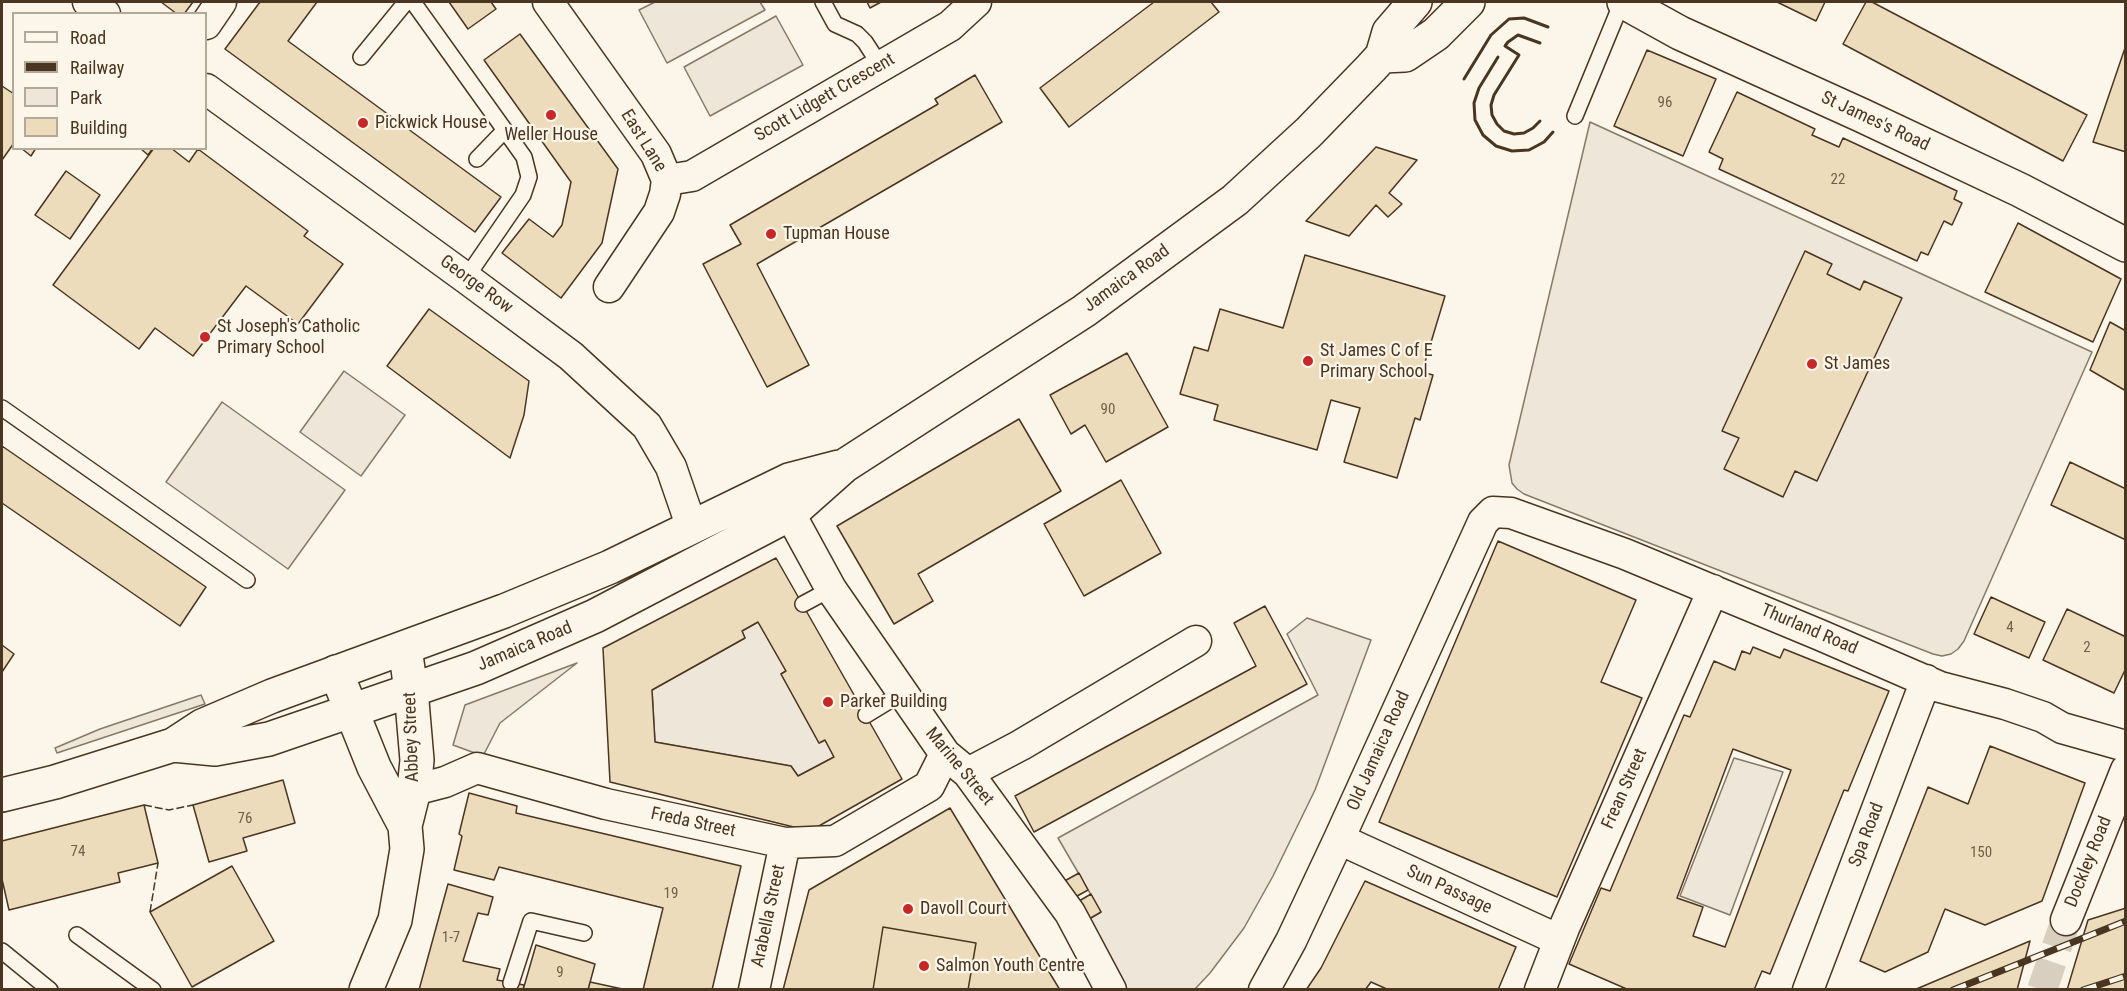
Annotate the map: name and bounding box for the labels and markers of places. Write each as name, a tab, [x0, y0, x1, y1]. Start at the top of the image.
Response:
marker: Weller House	[544, 108, 558, 122]
place label: Pickwick House	[375, 112, 487, 134]
marker: Pickwick House	[356, 116, 370, 130]
place label: Weller House	[504, 124, 598, 146]
place label: Tupman House	[783, 223, 890, 245]
marker: Tupman House	[764, 227, 778, 241]
place label: St Joseph's Catholic Primary School	[217, 316, 360, 358]
marker: St Joseph's Catholic Primary School	[198, 330, 212, 344]
place label: St James C of E Primary School	[1320, 340, 1433, 382]
place label: St James	[1824, 353, 1890, 375]
marker: St James C of E Primary School	[1301, 354, 1315, 368]
marker: St James	[1805, 357, 1819, 371]
place label: Parker Building	[840, 691, 947, 713]
marker: Parker Building	[821, 695, 835, 709]
place label: Davoll Court	[920, 898, 1007, 920]
marker: Davoll Court	[901, 902, 915, 916]
place label: Salmon Youth Centre	[936, 955, 1085, 977]
marker: Salmon Youth Centre	[917, 959, 931, 973]

